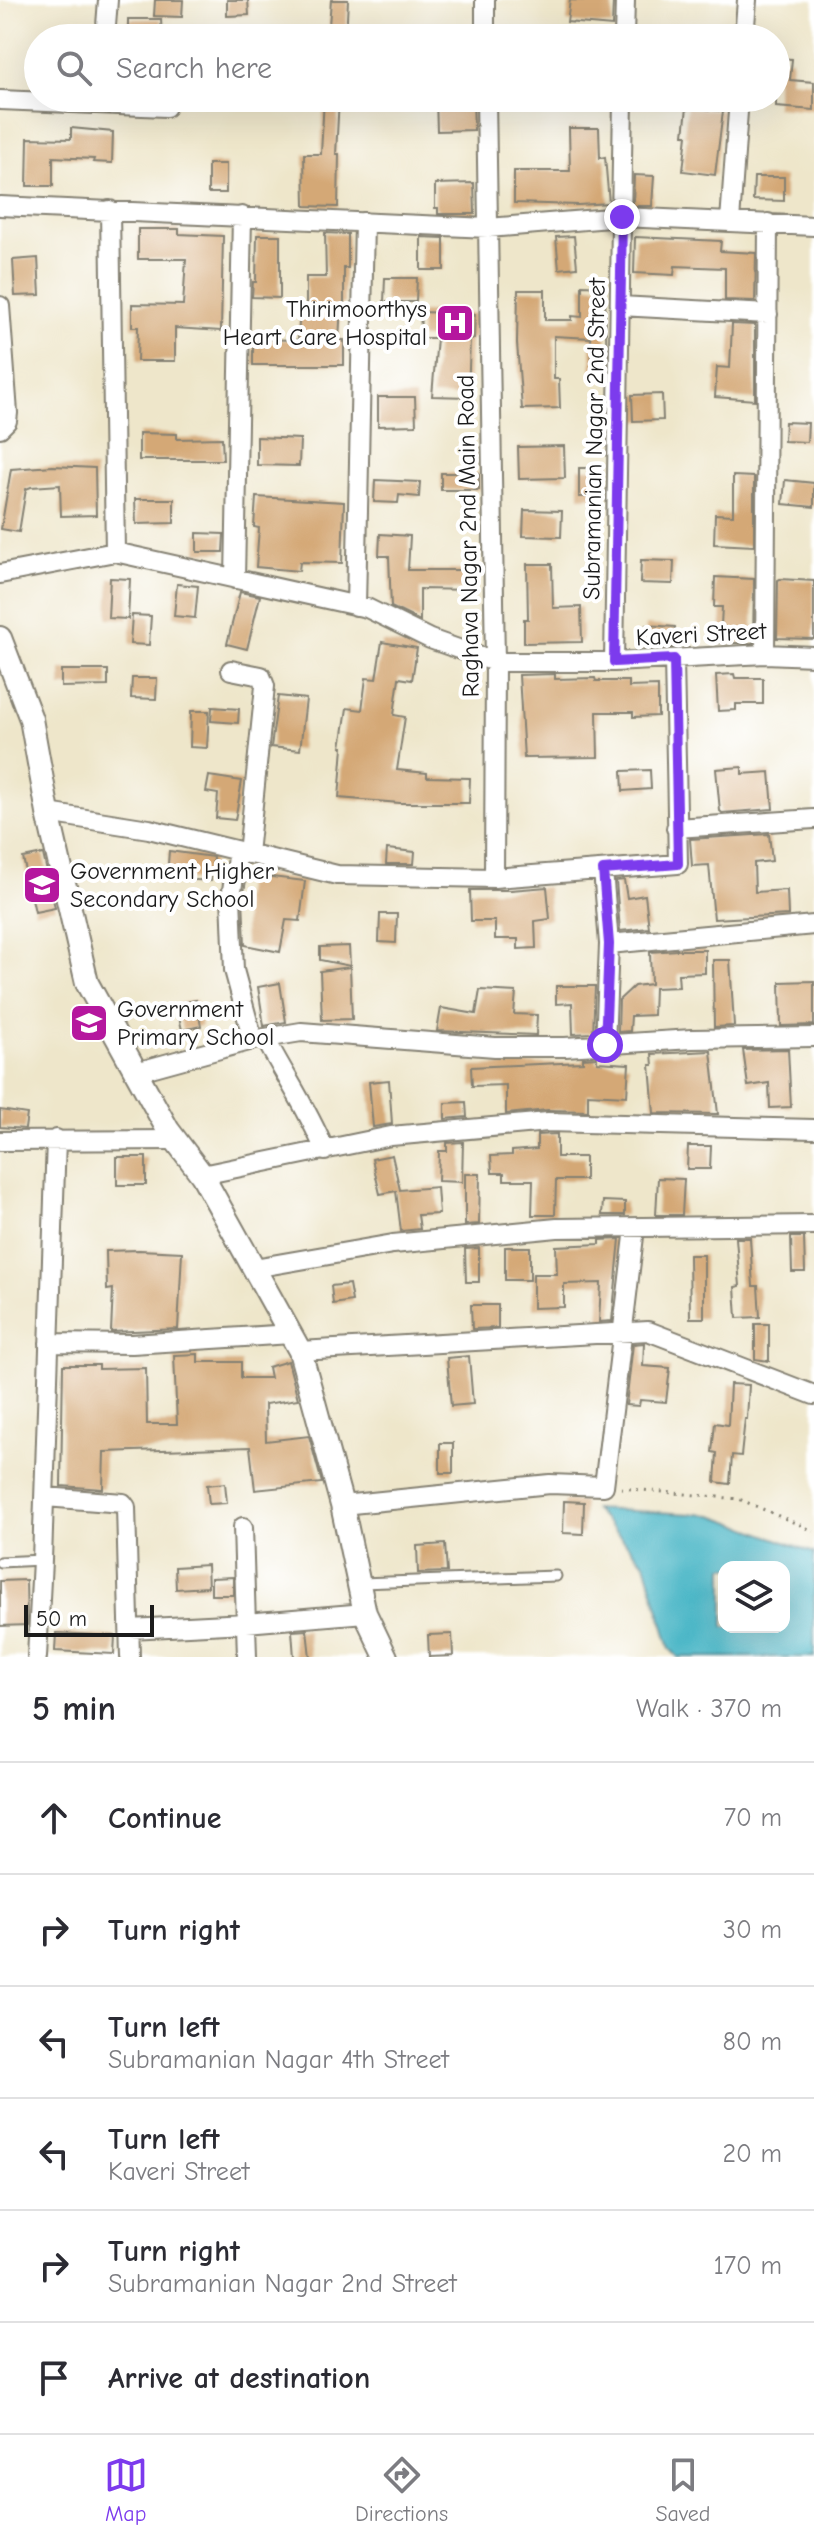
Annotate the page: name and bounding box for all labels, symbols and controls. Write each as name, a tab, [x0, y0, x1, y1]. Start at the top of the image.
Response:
search box	[24, 24, 790, 112]
icon: search	[52, 46, 96, 90]
text: Search here	[116, 51, 272, 86]
route end	[604, 199, 640, 235]
street label: Subramanian Nagar 2nd Street	[577, 277, 611, 600]
place label: Thirimoorthys Heart Care Hospital	[223, 295, 427, 351]
hospital icon: Thirimoorthys Heart Care Hospital	[434, 302, 476, 344]
street label: Raghava Nagar 2nd Main Road	[451, 374, 485, 698]
street label: Kaveri Street	[635, 617, 768, 651]
place label: Government Higher Secondary School	[70, 857, 274, 913]
school or university icon: Government Higher Secondary School	[21, 864, 63, 906]
place label: Government Primary School	[117, 995, 274, 1051]
school or university icon: Government Primary School	[68, 1002, 110, 1044]
route start	[587, 1027, 623, 1063]
map controls	[718, 1561, 790, 1633]
button: layers	[718, 1561, 790, 1633]
scale bar	[24, 1601, 154, 1637]
text: 50 m	[36, 1606, 87, 1632]
text: 5 min	[32, 1689, 116, 1729]
text: Walk · 370 m	[636, 1694, 782, 1724]
icon: ahead	[32, 1796, 76, 1840]
text: Continue	[108, 1801, 222, 1836]
text: 70 m	[724, 1803, 782, 1833]
icon: right	[32, 1908, 76, 1952]
text: Turn right	[108, 1913, 240, 1948]
text: 30 m	[723, 1915, 782, 1945]
text: Turn left	[108, 2010, 220, 2045]
icon: left	[32, 2020, 76, 2064]
text: 80 m	[723, 2027, 782, 2057]
text: Subramanian Nagar 4th Street	[108, 2045, 449, 2075]
text: Turn left	[108, 2122, 220, 2157]
icon: left	[32, 2132, 76, 2176]
text: 20 m	[722, 2139, 782, 2169]
text: Kaveri Street	[108, 2157, 249, 2187]
text: Turn right	[108, 2234, 240, 2269]
icon: right	[32, 2244, 76, 2288]
text: 170 m	[713, 2251, 782, 2281]
text: Subramanian Nagar 2nd Street	[108, 2269, 457, 2299]
icon: arrive	[32, 2356, 76, 2400]
text: Arrive at destination	[108, 2361, 370, 2396]
tab: Map	[104, 2453, 148, 2527]
tab: Directions	[355, 2453, 448, 2527]
tab: Saved	[655, 2453, 710, 2527]

